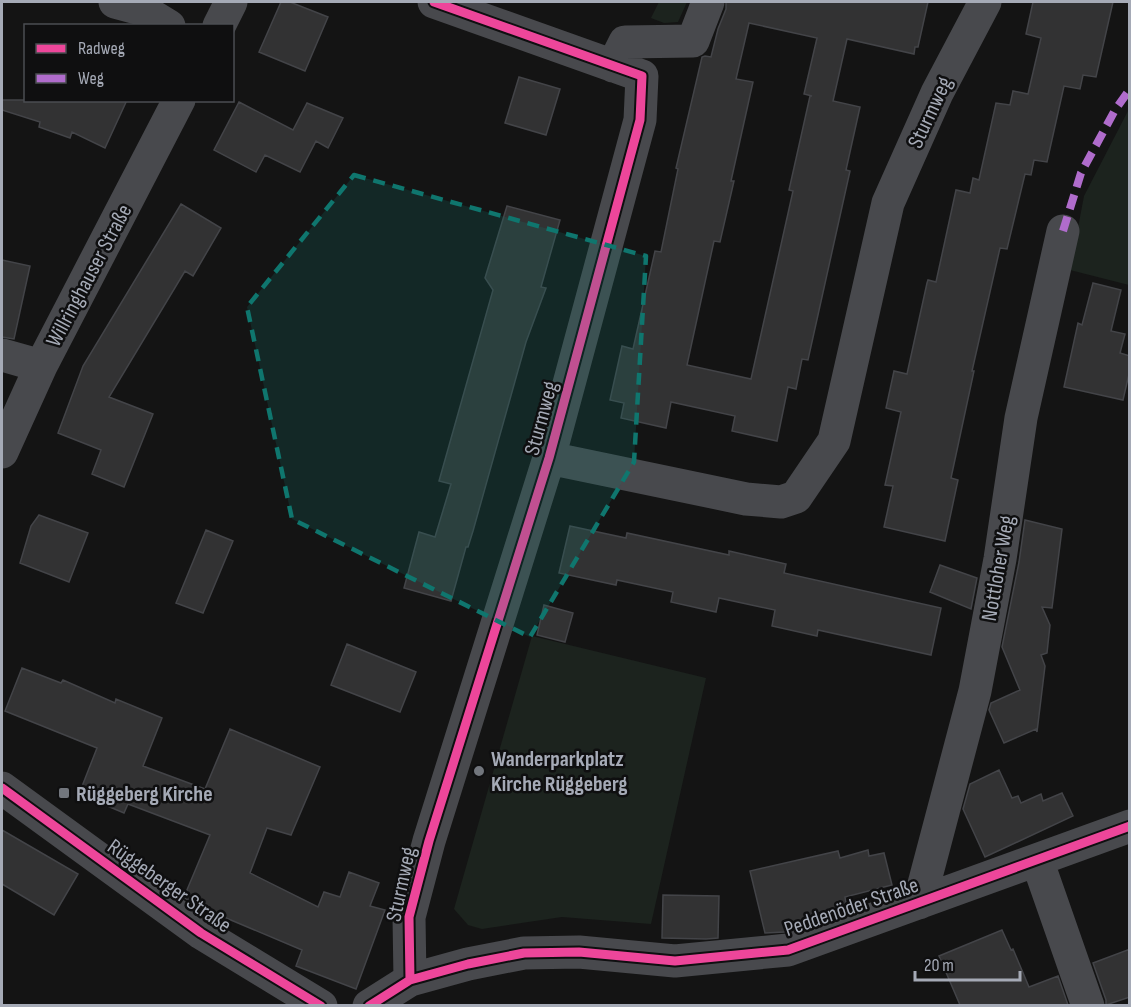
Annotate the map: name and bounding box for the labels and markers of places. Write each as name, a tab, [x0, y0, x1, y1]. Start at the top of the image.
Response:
place label: Wanderparkplatz Kirche Rüggeberg	[491, 746, 628, 798]
marker: Wanderparkplatz Kirche Rüggeberg	[472, 764, 486, 778]
place label: Rüggeberg Kirche	[76, 781, 213, 808]
marker: Rüggeberg Kirche	[57, 786, 71, 800]

